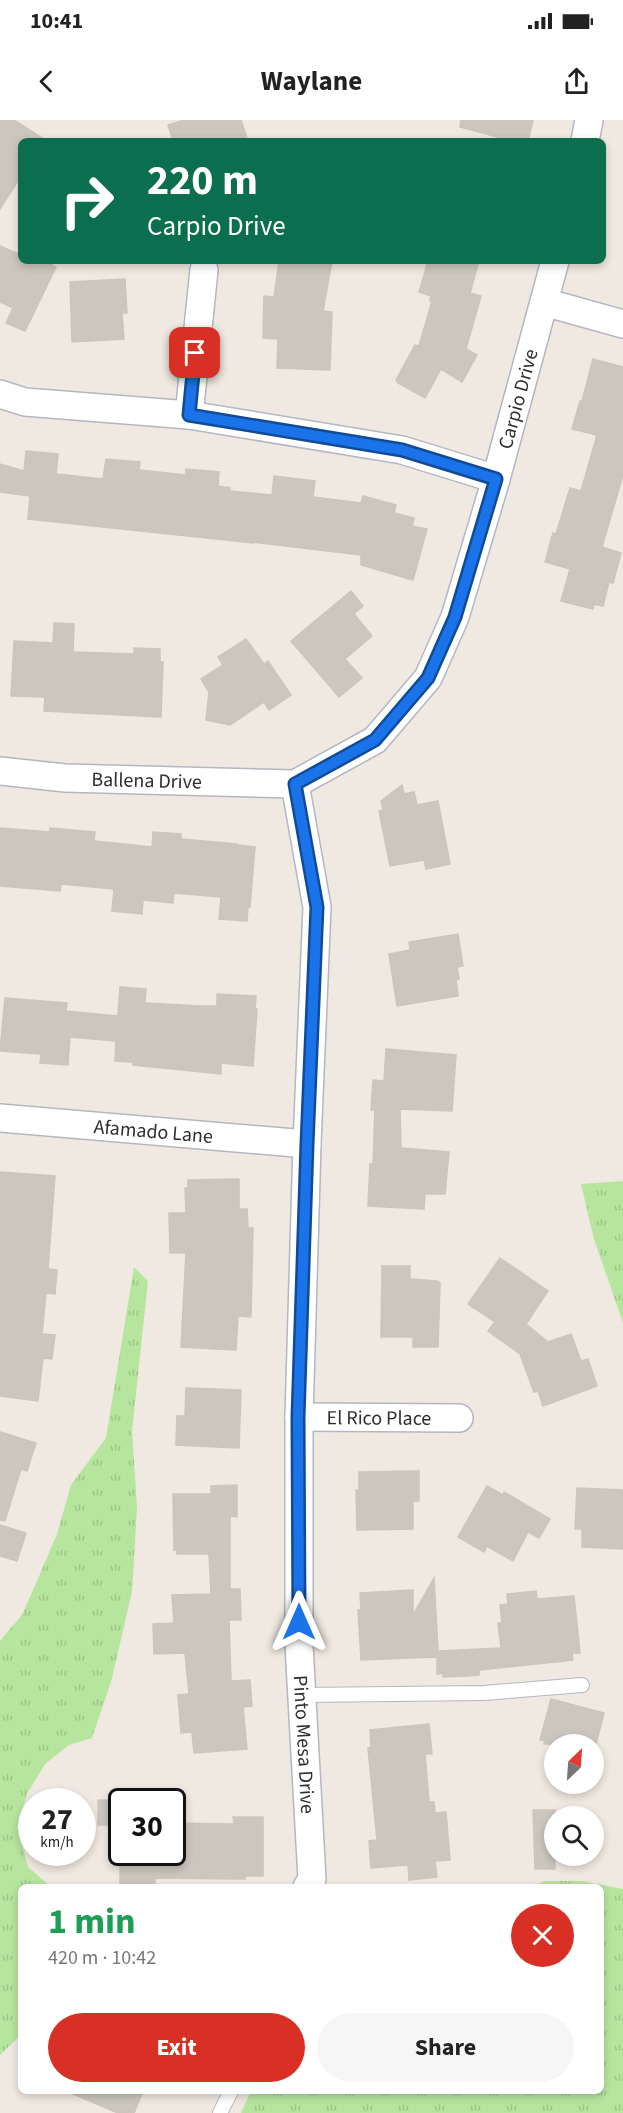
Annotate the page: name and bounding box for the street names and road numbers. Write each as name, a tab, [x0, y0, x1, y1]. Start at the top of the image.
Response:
street label: Carpio Drive	[492, 346, 546, 452]
street label: Ballena Drive	[91, 766, 202, 797]
street label: Afamado Lane	[93, 1113, 214, 1151]
street label: El Rico Place	[327, 1404, 431, 1433]
street label: Pinto Mesa Drive	[286, 1675, 321, 1815]

